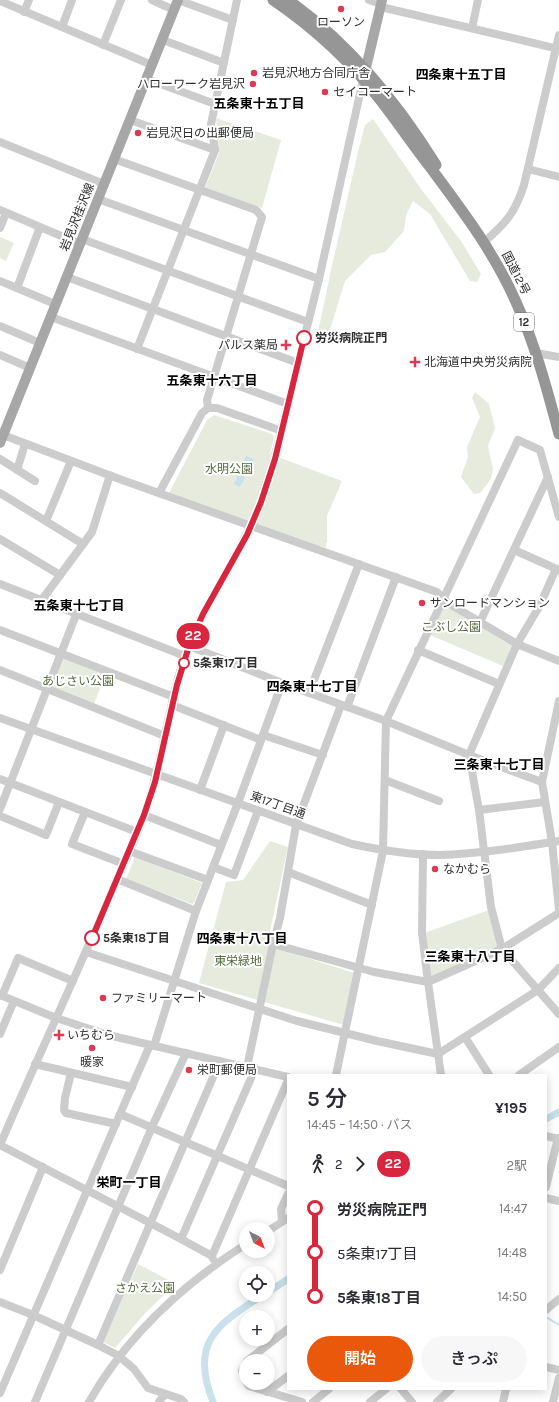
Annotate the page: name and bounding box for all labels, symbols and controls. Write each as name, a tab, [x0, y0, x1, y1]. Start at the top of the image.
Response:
marker: ローソン	[336, 4, 346, 14]
place label: ローソン	[317, 15, 365, 29]
place label: 岩見沢地方合同庁舎	[262, 66, 370, 80]
district label: 四条東十五丁目	[415, 67, 507, 82]
marker: 岩見沢地方合同庁舎	[249, 68, 259, 78]
place label: ハローワーク岩見沢	[137, 77, 245, 91]
marker: ハローワーク岩見沢	[248, 79, 258, 89]
place label: セイコーマート	[333, 85, 417, 99]
marker: セイコーマート	[320, 87, 330, 97]
district label: 五条東十五丁目	[213, 96, 305, 111]
place label: 岩見沢日の出郵便局	[146, 126, 254, 140]
marker: 岩見沢日の出郵便局	[133, 128, 143, 138]
street label: 岩見沢桂沢線	[57, 181, 97, 253]
street label: 国道12号	[499, 249, 533, 297]
road number: 12	[514, 313, 534, 331]
marker: 労災病院正門	[296, 330, 312, 346]
place label: 労災病院正門	[315, 331, 387, 345]
place label: パルス薬局	[218, 338, 278, 352]
marker: パルス薬局	[281, 340, 291, 350]
place label: 北海道中央労災病院	[424, 355, 532, 369]
marker: 北海道中央労災病院	[409, 356, 421, 368]
district label: 五条東十六丁目	[166, 373, 258, 388]
park label: 水明公園	[205, 462, 253, 476]
place label: サンロードマンション	[430, 596, 550, 610]
district label: 五条東十七丁目	[33, 598, 125, 613]
marker: サンロードマンション	[417, 598, 427, 608]
park label: こぶし公園	[421, 620, 481, 634]
line badge: 22	[175, 623, 211, 649]
text: 22	[185, 627, 201, 644]
place label: 5条東17丁目	[193, 656, 258, 670]
marker: 5条東17丁目	[178, 657, 190, 669]
park label: あじさい公園	[42, 674, 114, 688]
district label: 四条東十七丁目	[266, 679, 358, 694]
district label: 三条東十七丁目	[453, 757, 545, 772]
street label: 東17丁目通	[249, 789, 307, 821]
place label: なかむら	[443, 862, 491, 876]
marker: なかむら	[430, 864, 440, 874]
marker: 5条東18丁目	[84, 930, 100, 946]
place label: 5条東18丁目	[103, 931, 170, 945]
district label: 四条東十八丁目	[196, 931, 288, 946]
district label: 三条東十八丁目	[424, 949, 516, 964]
park label: 東栄緑地	[214, 954, 262, 968]
place label: ファミリーマート	[111, 991, 207, 1005]
marker: ファミリーマート	[98, 993, 108, 1003]
place label: いちむら	[67, 1028, 115, 1042]
marker: いちむら	[54, 1030, 64, 1040]
marker: 暖家	[87, 1043, 97, 1053]
place label: 暖家	[80, 1055, 104, 1069]
place label: 栄町郵便局	[197, 1063, 257, 1077]
marker: 栄町郵便局	[184, 1065, 194, 1075]
text: 5 分	[307, 1086, 347, 1112]
text: ¥195	[495, 1099, 527, 1117]
text: 14:45 – 14:50 · バス	[307, 1117, 413, 1132]
icon: walk	[307, 1153, 329, 1175]
icon: forward	[349, 1153, 371, 1175]
text: 22	[385, 1155, 402, 1172]
text: 2	[335, 1157, 343, 1172]
text: 2駅	[506, 1158, 527, 1173]
district label: 栄町一丁目	[96, 1175, 162, 1190]
text: 労災病院正門	[337, 1201, 427, 1219]
text: 14:47	[499, 1201, 527, 1216]
north arrow	[239, 1222, 275, 1258]
map controls	[239, 1222, 275, 1390]
text: 5条東17丁目	[337, 1245, 417, 1263]
text: 14:48	[497, 1245, 527, 1260]
button: locate	[239, 1266, 275, 1302]
park label: さかえ公園	[115, 1281, 175, 1295]
text: 5条東18丁目	[337, 1289, 421, 1307]
text: 14:50	[497, 1289, 527, 1304]
button: +	[239, 1310, 275, 1346]
button: 開始	[307, 1336, 413, 1382]
button: きっぷ	[421, 1336, 527, 1382]
button: −	[239, 1354, 275, 1390]

